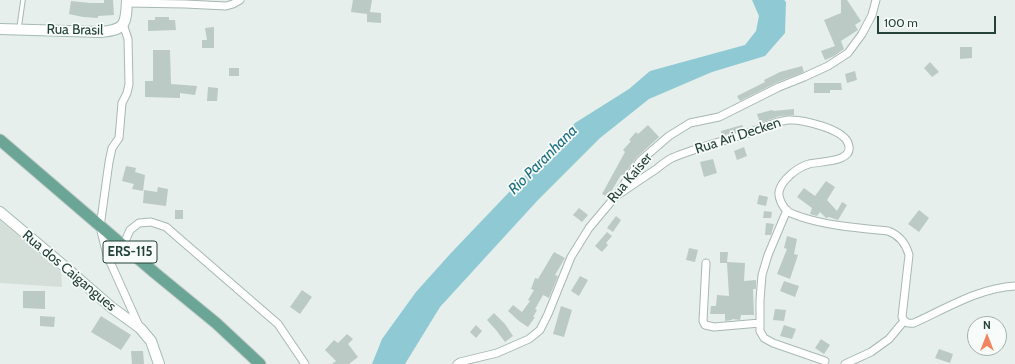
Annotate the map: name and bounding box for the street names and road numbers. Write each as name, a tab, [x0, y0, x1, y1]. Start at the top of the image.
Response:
street label: Rua Brasil	[46, 21, 104, 39]
street label: Rua Ari Decken	[693, 114, 783, 158]
street label: Rua Kaiser	[604, 149, 656, 207]
street label: Rua dos Caigangues	[19, 227, 119, 315]
road number: ERS-115	[103, 241, 157, 263]

